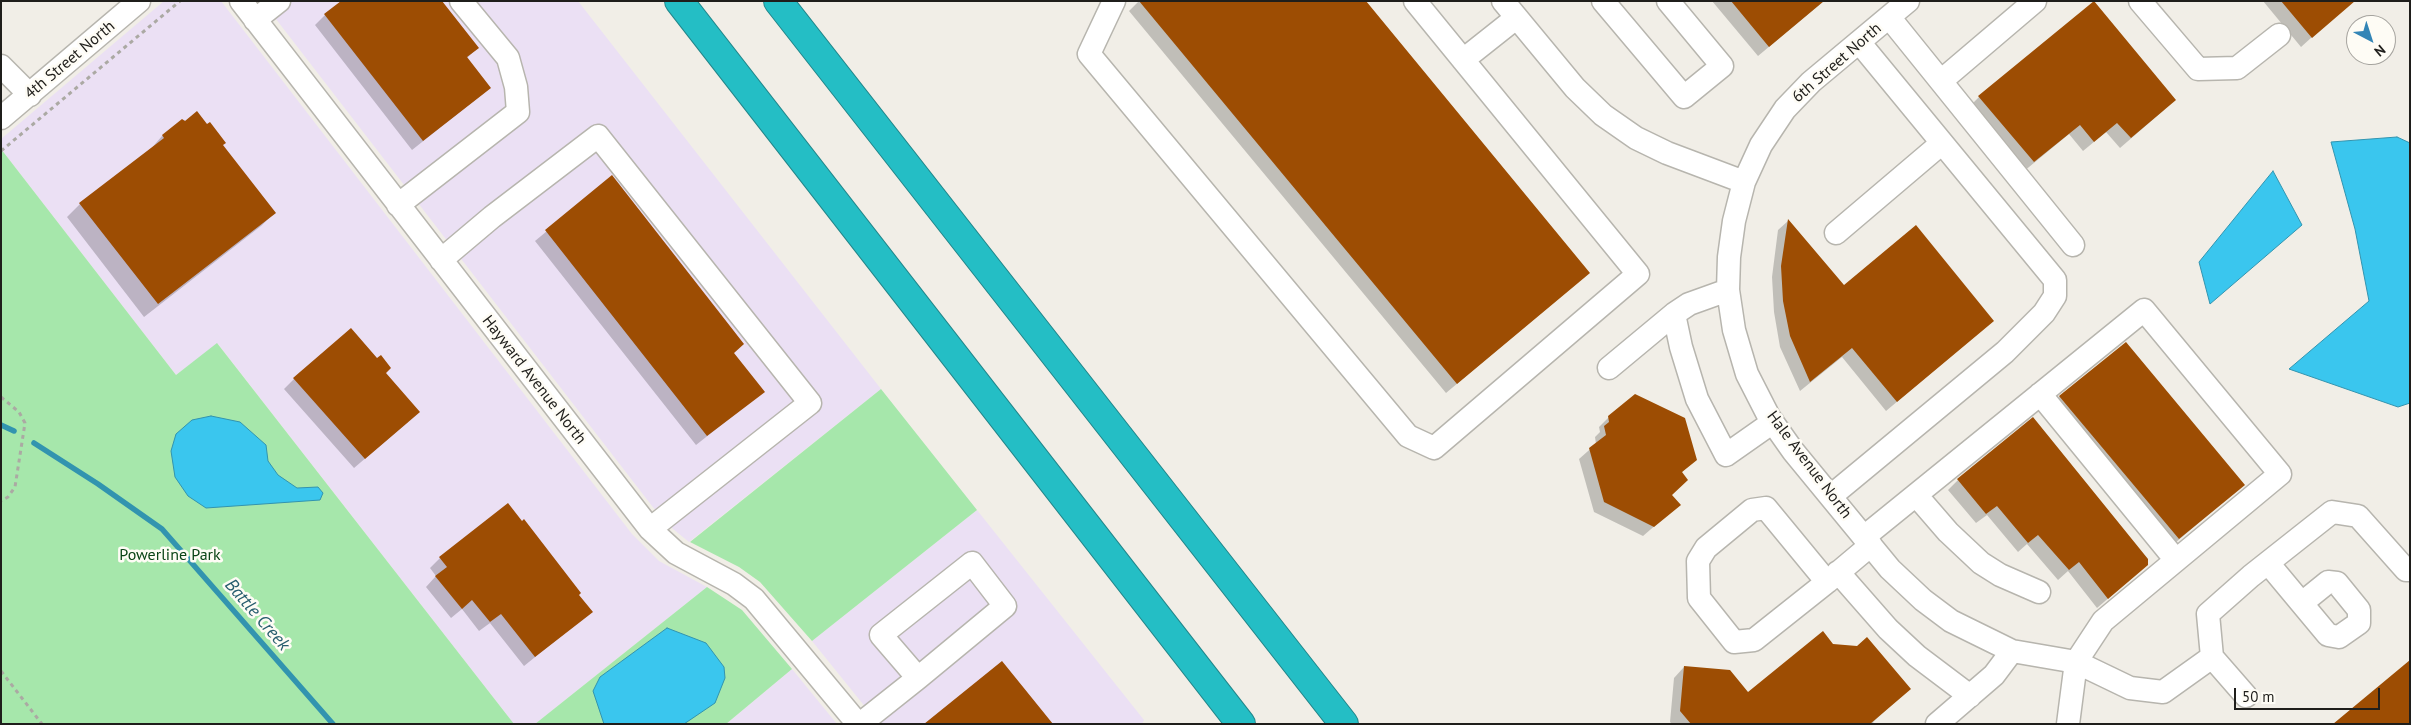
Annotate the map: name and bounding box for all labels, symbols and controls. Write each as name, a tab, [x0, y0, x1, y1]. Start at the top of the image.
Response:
north arrow	[2346, 15, 2396, 65]
street label: 4th Street North	[21, 17, 119, 103]
street label: 6th Street North	[1789, 19, 1885, 107]
text: N	[2371, 41, 2389, 61]
street label: Hayward Avenue North	[478, 312, 590, 448]
street label: Hale Avenue North	[1762, 408, 1856, 522]
park label: Powerline Park	[119, 545, 221, 565]
water label: Battle Creek	[220, 575, 294, 655]
scale bar	[2236, 678, 2382, 710]
text: 50 m	[2242, 687, 2275, 706]

